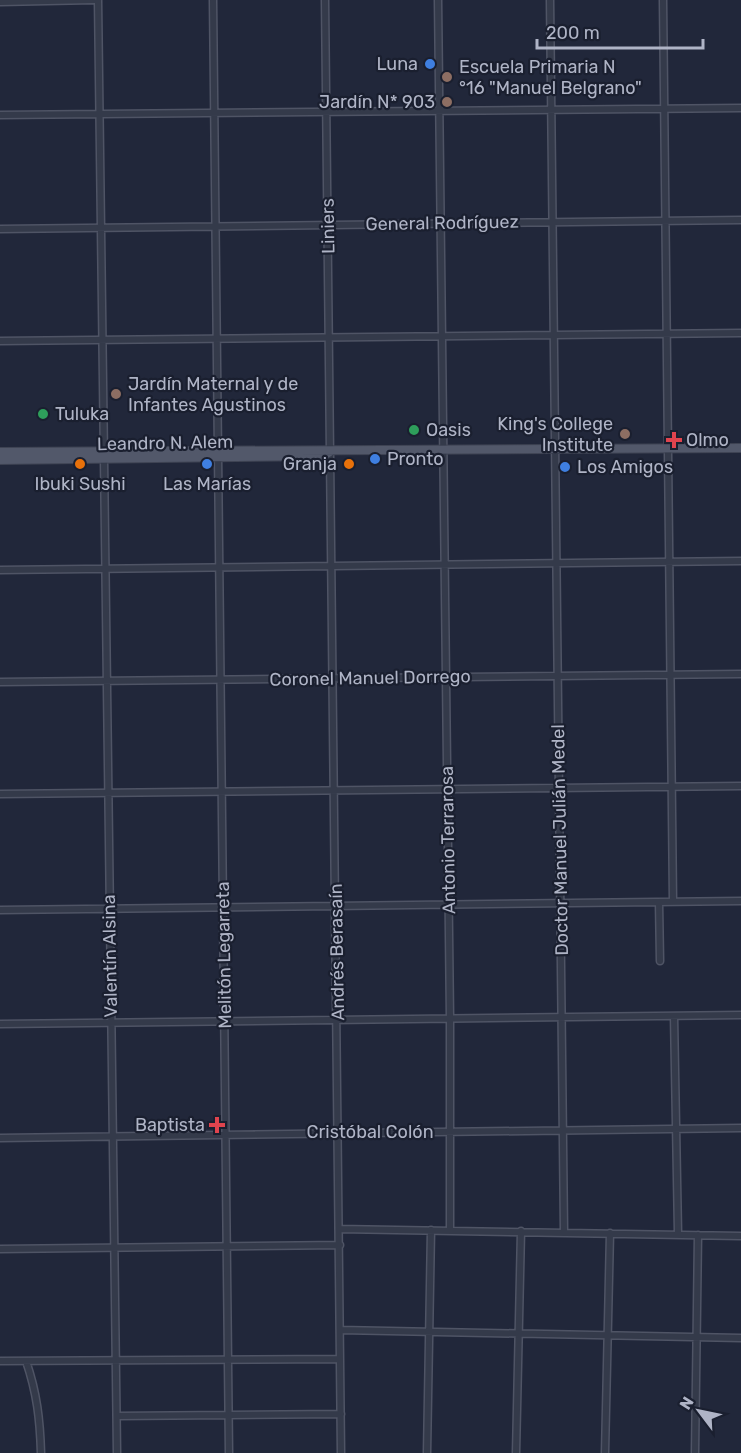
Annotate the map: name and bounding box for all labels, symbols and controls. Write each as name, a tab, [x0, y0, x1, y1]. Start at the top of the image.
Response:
scale bar	[537, 12, 704, 50]
text: 200 m	[546, 22, 600, 44]
place label: Luna	[376, 53, 418, 75]
place label: Escuela Primaria N °16 "Manuel Belgrano"	[459, 56, 642, 99]
marker: Luna	[423, 57, 437, 71]
marker: Escuela Primaria N °16 "Manuel Belgrano"	[440, 70, 454, 84]
place label: Jardín N* 903	[319, 91, 435, 113]
marker: Jardín N* 903	[440, 95, 454, 109]
street label: Liniers	[317, 198, 339, 254]
street label: General Rodríguez	[365, 211, 519, 235]
place label: Jardín Maternal y de Infantes Agustinos	[128, 373, 298, 416]
marker: Jardín Maternal y de Infantes Agustinos	[109, 387, 123, 401]
place label: Tuluka	[55, 403, 109, 425]
marker: Tuluka	[36, 407, 50, 421]
place label: King's College Institute	[497, 413, 613, 456]
place label: Oasis	[426, 419, 471, 441]
marker: Oasis	[407, 423, 421, 437]
marker: King's College Institute	[618, 427, 632, 441]
place label: Olmo	[686, 429, 729, 451]
street label: Leandro N. Alem	[97, 431, 233, 455]
marker: Olmo	[667, 433, 681, 447]
place label: Pronto	[387, 448, 444, 470]
marker: Pronto	[368, 452, 382, 466]
place label: Granja	[283, 453, 337, 475]
place label: Los Amigos	[577, 456, 673, 478]
marker: Ibuki Sushi	[73, 457, 87, 471]
marker: Las Marías	[200, 457, 214, 471]
marker: Granja	[342, 457, 356, 471]
marker: Los Amigos	[558, 460, 572, 474]
place label: Ibuki Sushi	[34, 473, 126, 495]
place label: Las Marías	[163, 473, 251, 495]
street label: Coronel Manuel Dorrego	[269, 665, 471, 691]
street label: Doctor Manuel Julián Medel	[547, 724, 573, 956]
street label: Antonio Terrarosa	[436, 766, 460, 914]
street label: Melitón Legarreta	[212, 881, 236, 1029]
street label: Andrés Berasaín	[325, 883, 349, 1021]
street label: Valentín Alsina	[98, 894, 122, 1018]
place label: Baptista	[135, 1114, 205, 1136]
marker: Baptista	[210, 1118, 224, 1132]
street label: Cristóbal Colón	[306, 1121, 434, 1143]
north arrow	[669, 1381, 729, 1441]
text: N	[676, 1393, 698, 1413]

